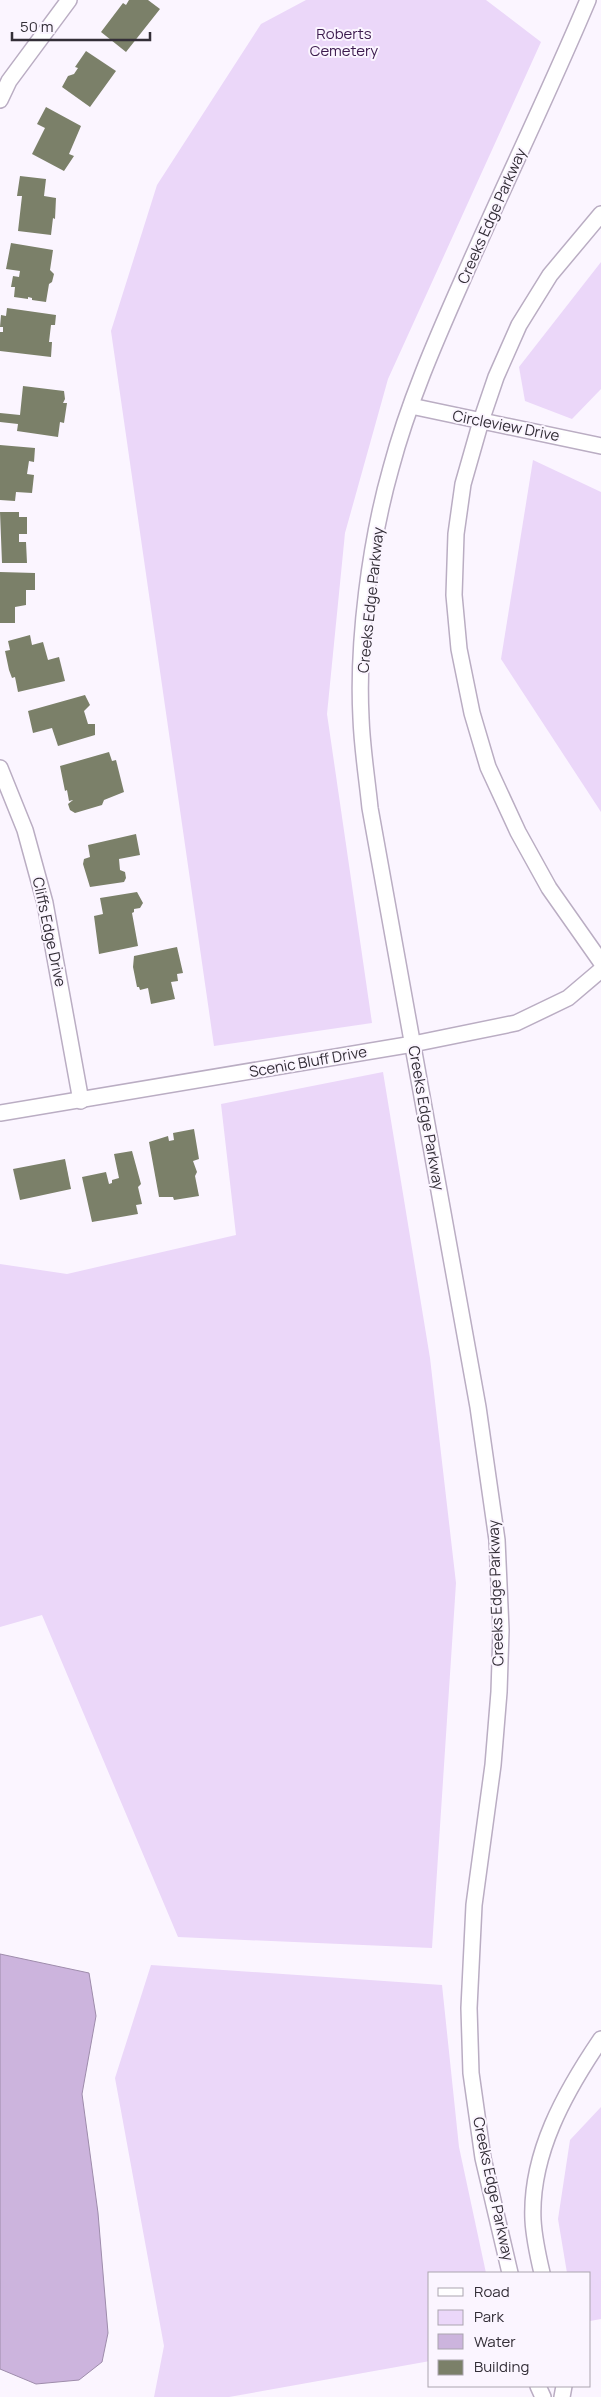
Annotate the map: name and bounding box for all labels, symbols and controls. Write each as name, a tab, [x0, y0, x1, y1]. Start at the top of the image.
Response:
scale bar	[12, 10, 150, 42]
text: 50 m	[20, 16, 54, 37]
park label: Roberts Cemetery	[310, 23, 378, 61]
street label: Creeks Edge Parkway	[452, 145, 531, 287]
street label: Circleview Drive	[451, 405, 562, 446]
street label: Creeks Edge Parkway	[352, 526, 389, 674]
street label: Cliffs Edge Drive	[28, 875, 71, 989]
street label: Scenic Bluff Drive	[247, 1041, 369, 1082]
street label: Creeks Edge Parkway	[403, 1044, 450, 1192]
street label: Creeks Edge Parkway	[482, 1519, 509, 1667]
street label: Creeks Edge Parkway	[468, 2115, 519, 2263]
legend	[428, 2272, 591, 2387]
text: Road	[474, 2281, 510, 2302]
text: Park	[474, 2306, 504, 2327]
text: Water	[474, 2331, 516, 2352]
text: Building	[474, 2356, 529, 2377]

